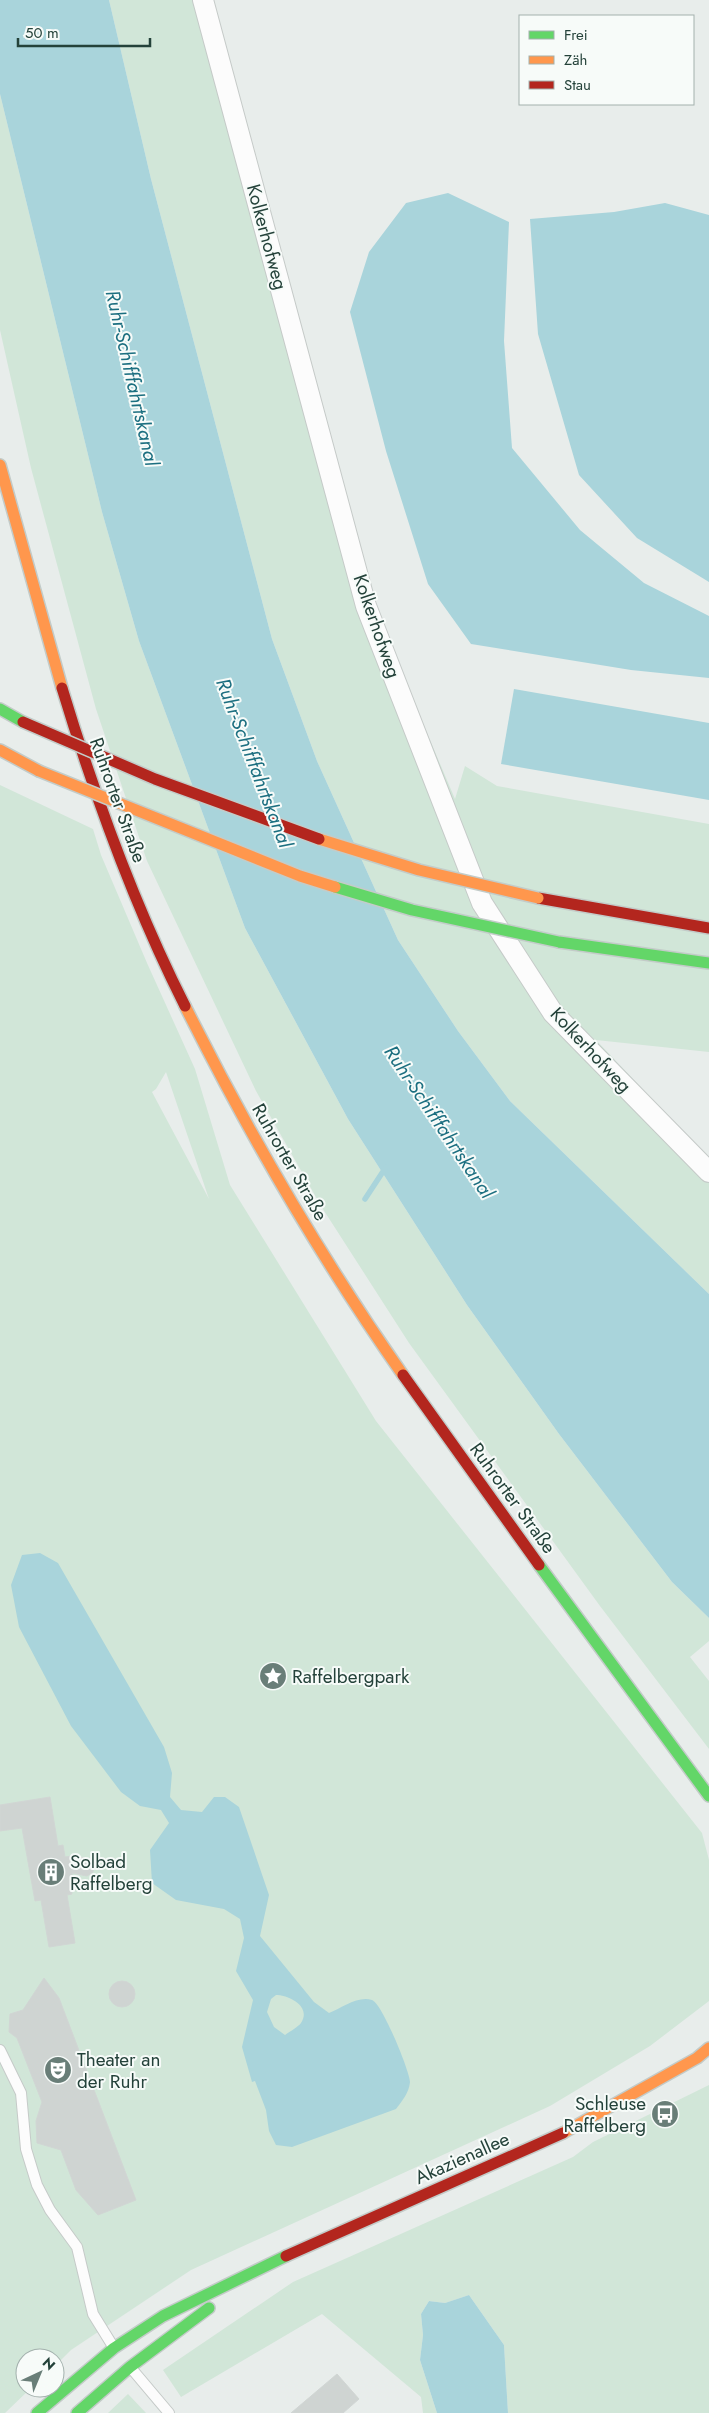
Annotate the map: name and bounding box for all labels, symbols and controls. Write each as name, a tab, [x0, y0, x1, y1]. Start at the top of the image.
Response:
scale bar	[18, 15, 150, 47]
legend	[519, 15, 694, 105]
text: 50 m	[25, 22, 59, 44]
text: Frei	[564, 24, 588, 46]
text: Zäh	[564, 49, 587, 71]
text: Stau	[564, 74, 591, 96]
street label: Kolkerhofweg	[240, 181, 294, 293]
water label: Ruhr-Schifffahrtskanal	[98, 287, 167, 470]
street label: Kolkerhofweg	[347, 570, 407, 682]
water label: Ruhr-Schifffahrtskanal	[208, 674, 300, 853]
street label: Ruhrorter Straße	[83, 734, 153, 867]
street label: Kolkerhofweg	[544, 1001, 638, 1099]
water label: Ruhr-Schifffahrtskanal	[377, 1039, 502, 1206]
street label: Ruhrorter Straße	[245, 1098, 335, 1226]
street label: Ruhrorter Straße	[463, 1437, 563, 1559]
place icon: Raffelbergpark	[258, 1661, 288, 1691]
place label: Raffelbergpark	[292, 1663, 410, 1690]
place label: Solbad Raffelberg	[70, 1848, 152, 1897]
building icon: Solbad Raffelberg	[36, 1857, 66, 1887]
place label: Theater an der Ruhr	[77, 2046, 160, 2095]
theatre icon: Theater an der Ruhr	[43, 2055, 73, 2085]
place label: Schleuse Raffelberg	[564, 2090, 646, 2139]
bus stop icon: Schleuse Raffelberg	[650, 2099, 680, 2129]
street label: Akazienallee	[410, 2125, 514, 2191]
north arrow	[15, 2348, 65, 2398]
text: N	[38, 2353, 60, 2375]

